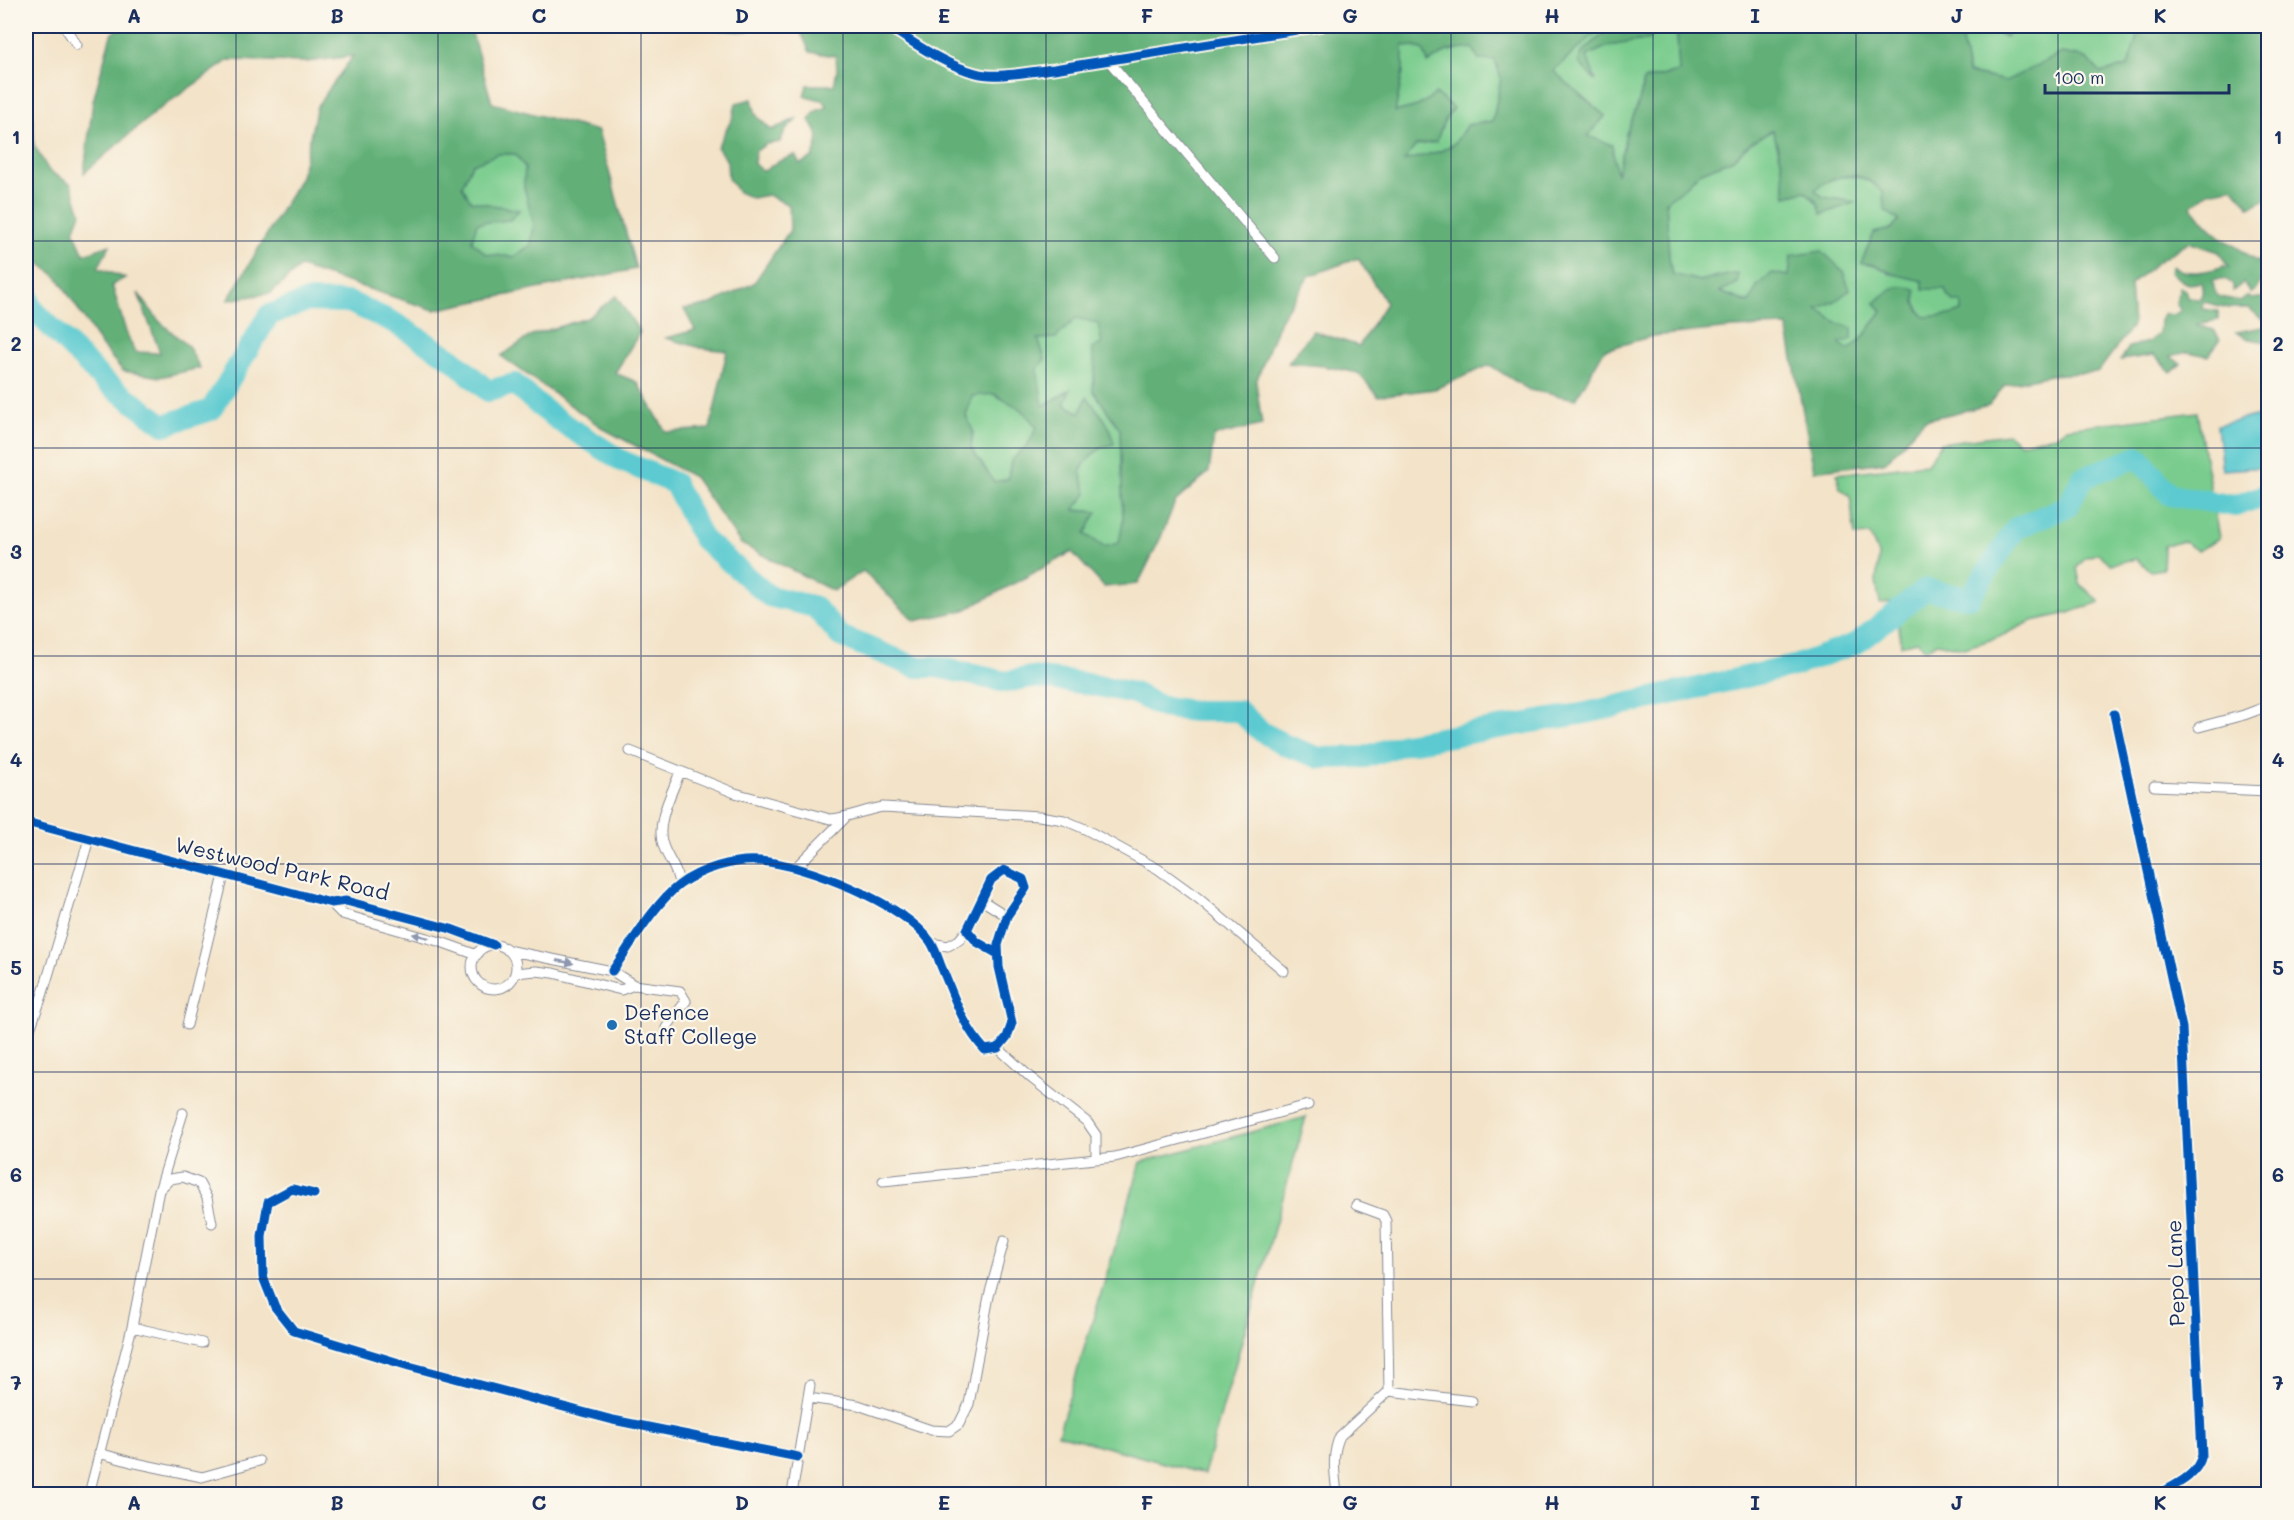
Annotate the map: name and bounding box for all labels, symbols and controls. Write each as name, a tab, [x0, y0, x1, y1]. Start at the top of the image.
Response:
text: A	[127, 2, 141, 28]
text: B	[330, 2, 344, 28]
text: C	[532, 2, 547, 28]
text: D	[735, 2, 749, 28]
text: E	[938, 2, 950, 28]
text: F	[1141, 2, 1154, 28]
text: G	[1342, 2, 1358, 28]
text: H	[1544, 2, 1560, 28]
text: I	[1750, 2, 1760, 28]
text: J	[1950, 2, 1964, 28]
text: K	[2153, 2, 2167, 28]
scale bar	[2045, 57, 2230, 95]
text: 100 m	[2054, 65, 2104, 89]
text: 1	[12, 123, 20, 149]
text: 1	[2274, 123, 2282, 149]
text: 2	[10, 330, 22, 356]
text: 2	[2272, 330, 2284, 356]
text: 3	[10, 538, 22, 564]
text: 3	[2272, 538, 2284, 564]
text: 4	[10, 746, 23, 772]
text: 4	[2272, 746, 2285, 772]
street label: Westwood Park Road	[173, 830, 392, 905]
one-way arrow	[412, 931, 430, 941]
text: 5	[10, 954, 22, 980]
text: 5	[2272, 954, 2284, 980]
one-way arrow	[555, 958, 574, 967]
place label: Defence Staff College	[624, 998, 757, 1049]
marker: Defence Staff College	[605, 1018, 619, 1032]
text: 6	[10, 1161, 22, 1187]
text: 6	[2272, 1161, 2284, 1187]
street label: Pepo Lane	[2159, 1219, 2190, 1327]
text: 7	[10, 1369, 22, 1395]
text: 7	[2272, 1369, 2284, 1395]
text: A	[127, 1489, 141, 1515]
text: B	[330, 1489, 344, 1515]
text: C	[532, 1489, 547, 1515]
text: D	[735, 1489, 749, 1515]
text: E	[938, 1489, 950, 1515]
text: F	[1141, 1489, 1154, 1515]
text: G	[1342, 1489, 1358, 1515]
text: H	[1544, 1489, 1560, 1515]
text: I	[1750, 1489, 1760, 1515]
text: J	[1950, 1489, 1964, 1515]
text: K	[2153, 1489, 2167, 1515]

